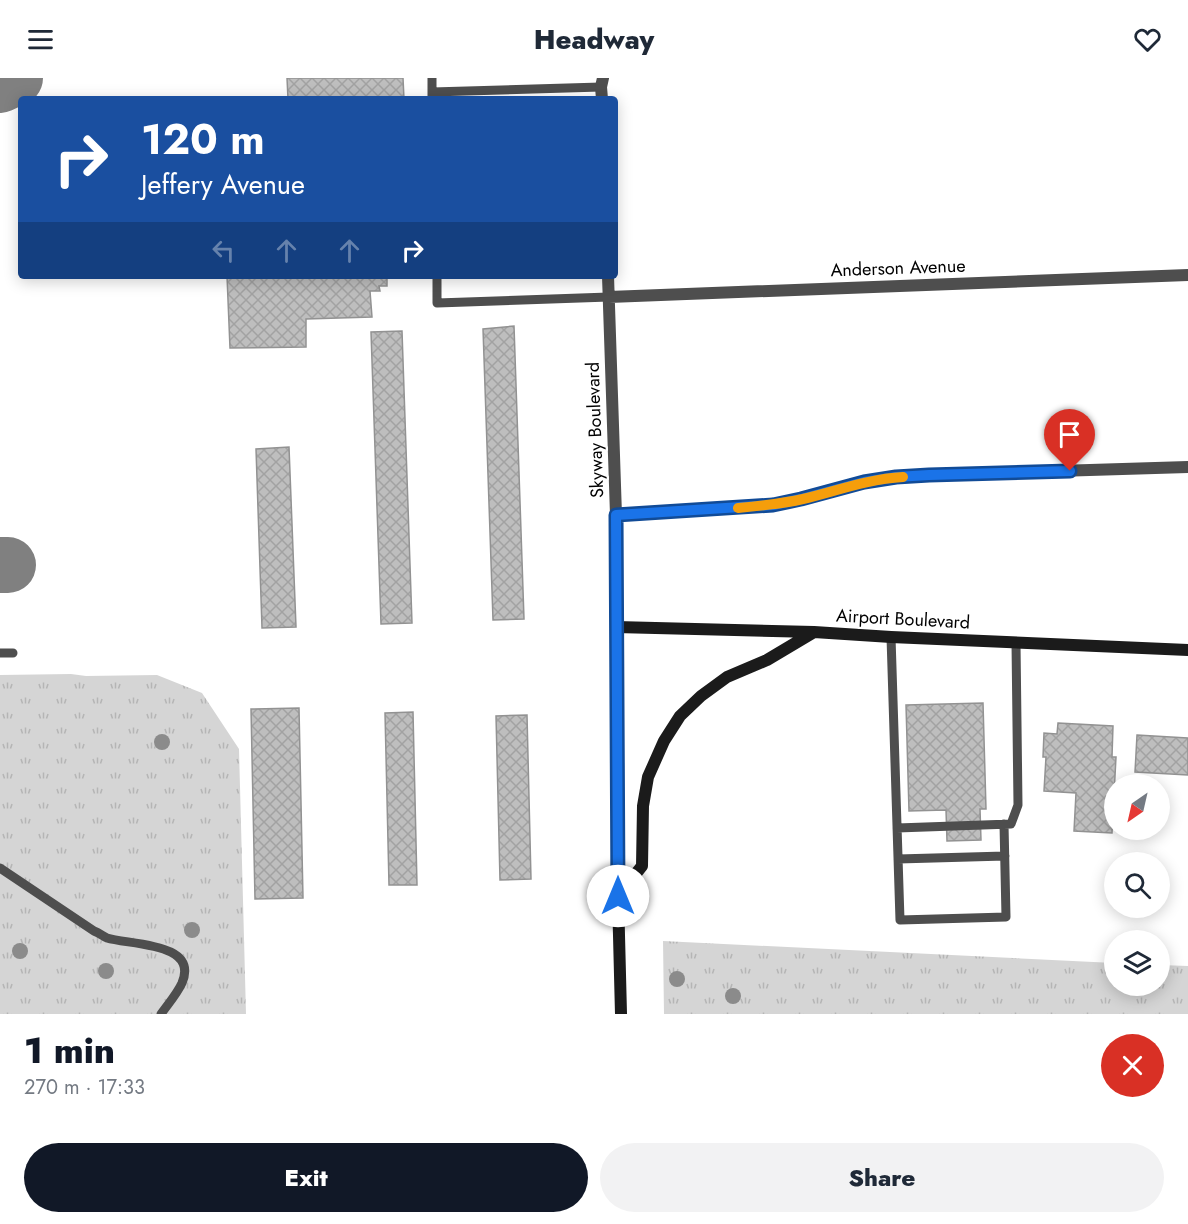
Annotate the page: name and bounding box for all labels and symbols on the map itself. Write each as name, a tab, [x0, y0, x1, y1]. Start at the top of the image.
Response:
street label: Anderson Avenue	[830, 253, 966, 283]
street label: Skyway Boulevard	[580, 362, 610, 498]
pin	[1044, 409, 1095, 471]
street label: Airport Boulevard	[835, 603, 971, 635]
north arrow	[1104, 774, 1170, 840]
position arrow	[586, 864, 650, 928]

